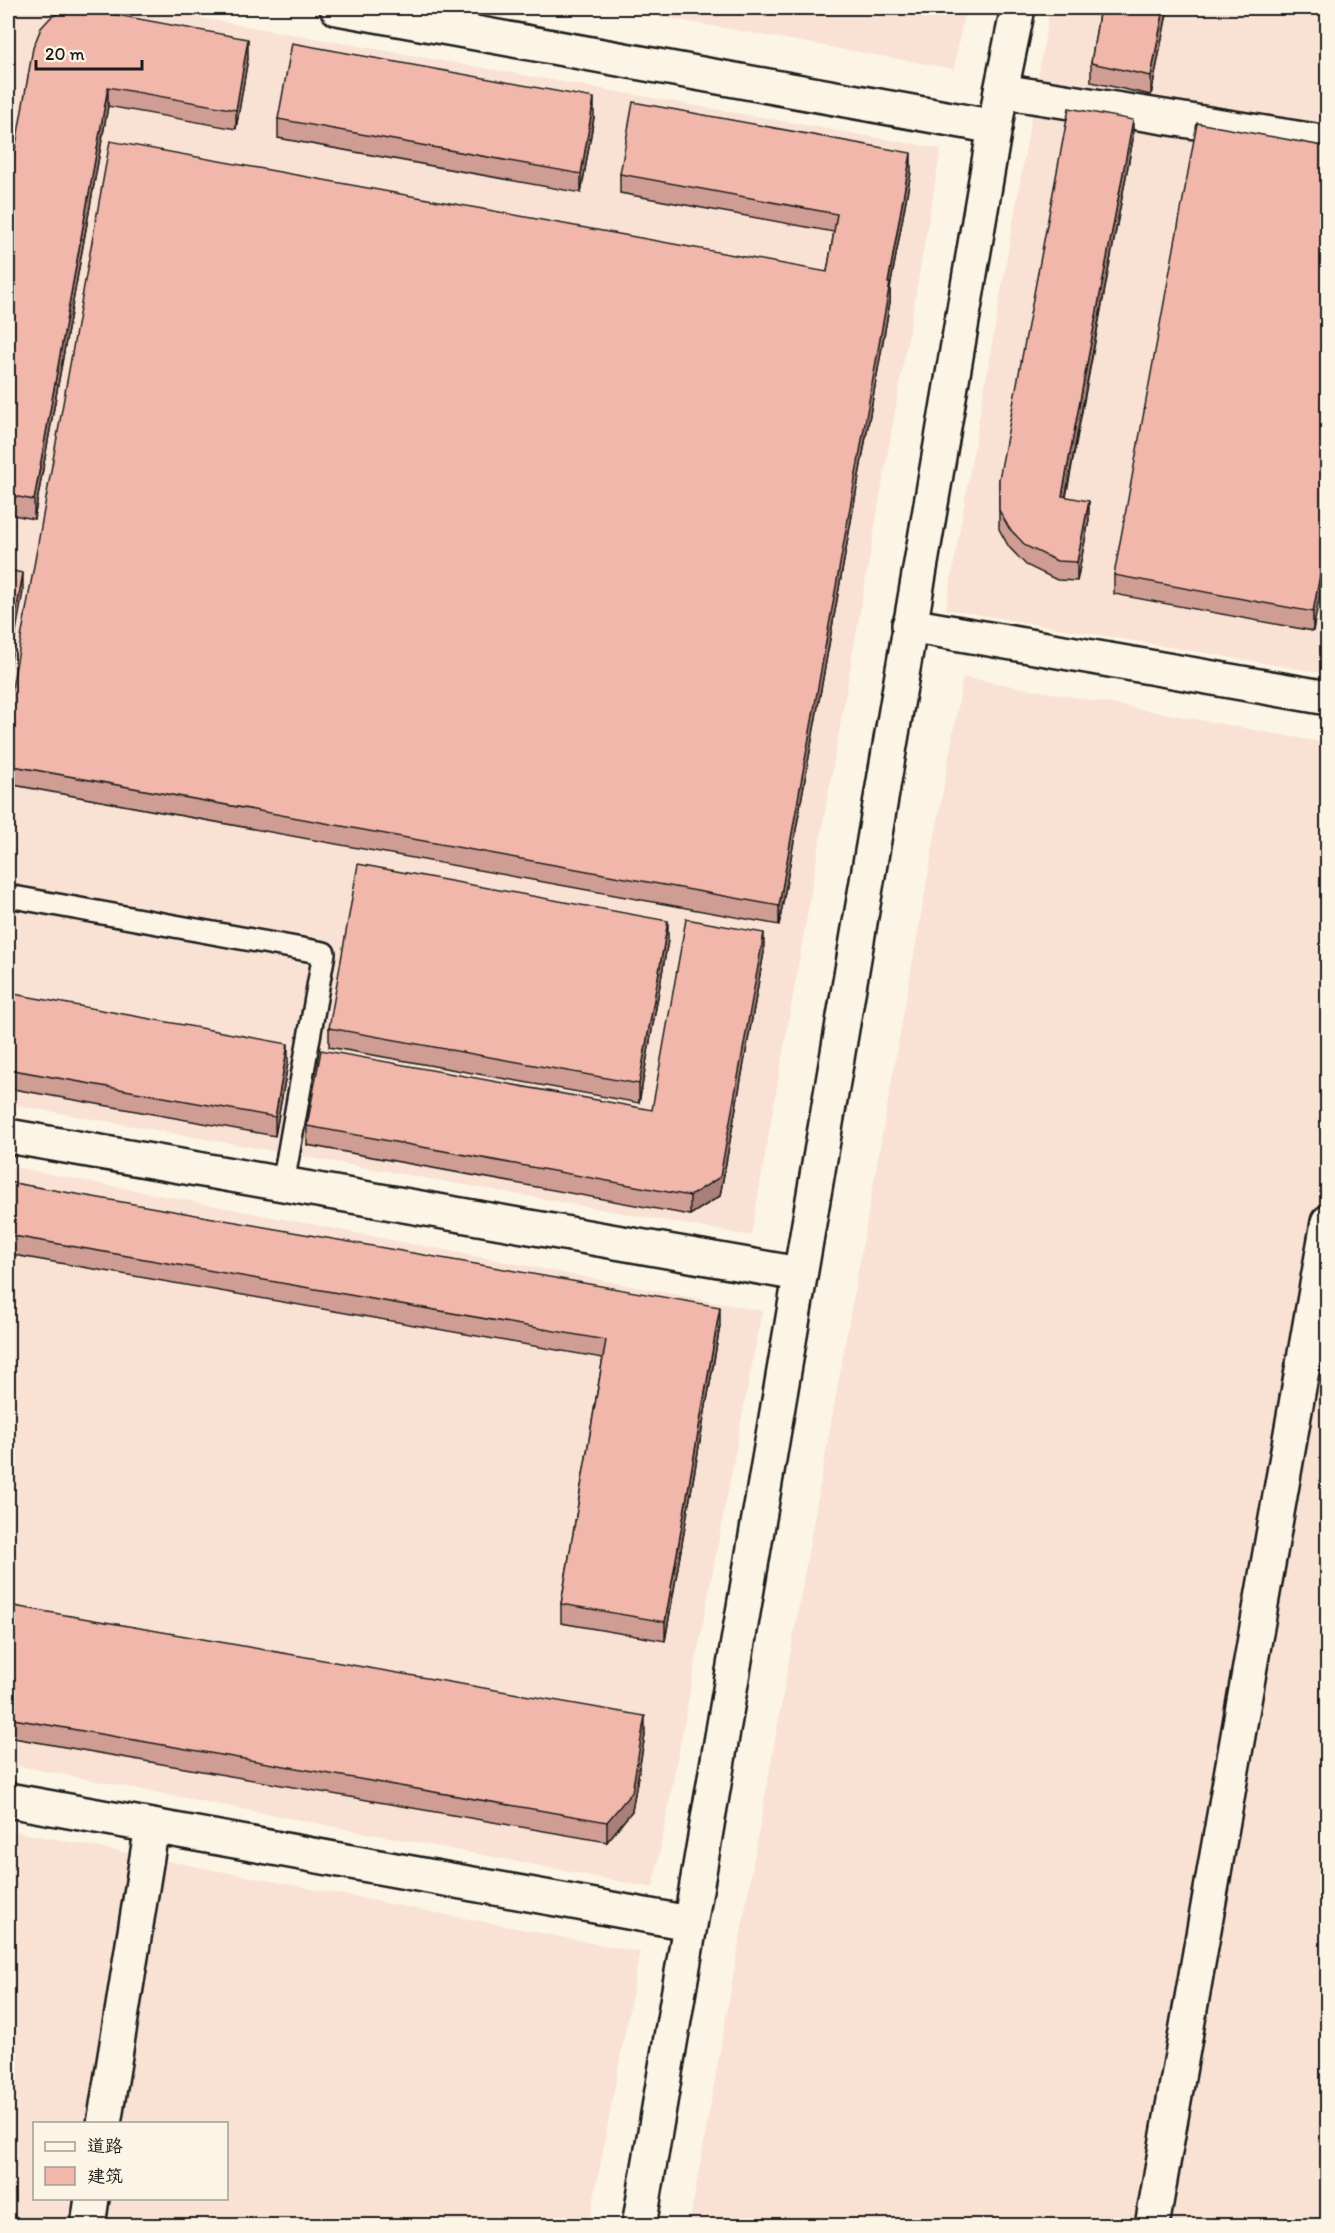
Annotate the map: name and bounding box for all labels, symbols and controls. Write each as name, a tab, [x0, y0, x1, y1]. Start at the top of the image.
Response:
scale bar	[36, 33, 142, 71]
text: 20 m	[45, 43, 85, 65]
legend	[33, 2122, 228, 2200]
text: 道路	[87, 2135, 123, 2157]
text: 建筑	[87, 2165, 123, 2187]

